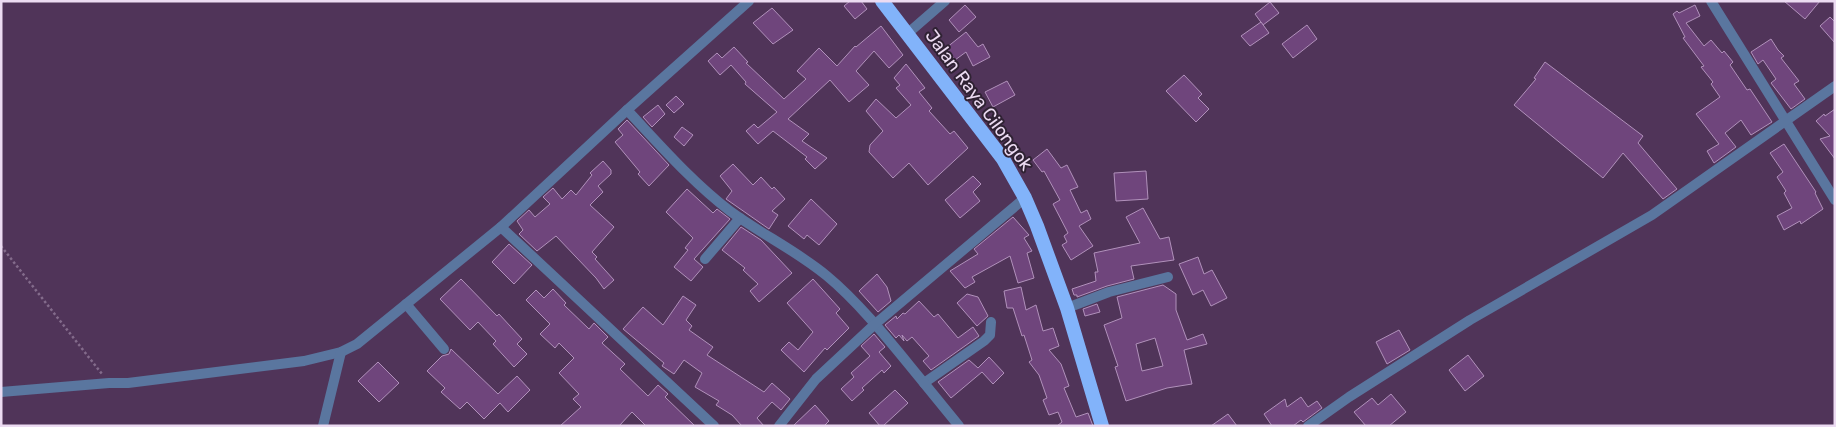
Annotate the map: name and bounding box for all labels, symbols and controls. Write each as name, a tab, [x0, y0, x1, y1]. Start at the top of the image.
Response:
street label: Jalan Raya Cilongok	[921, 25, 1038, 175]

